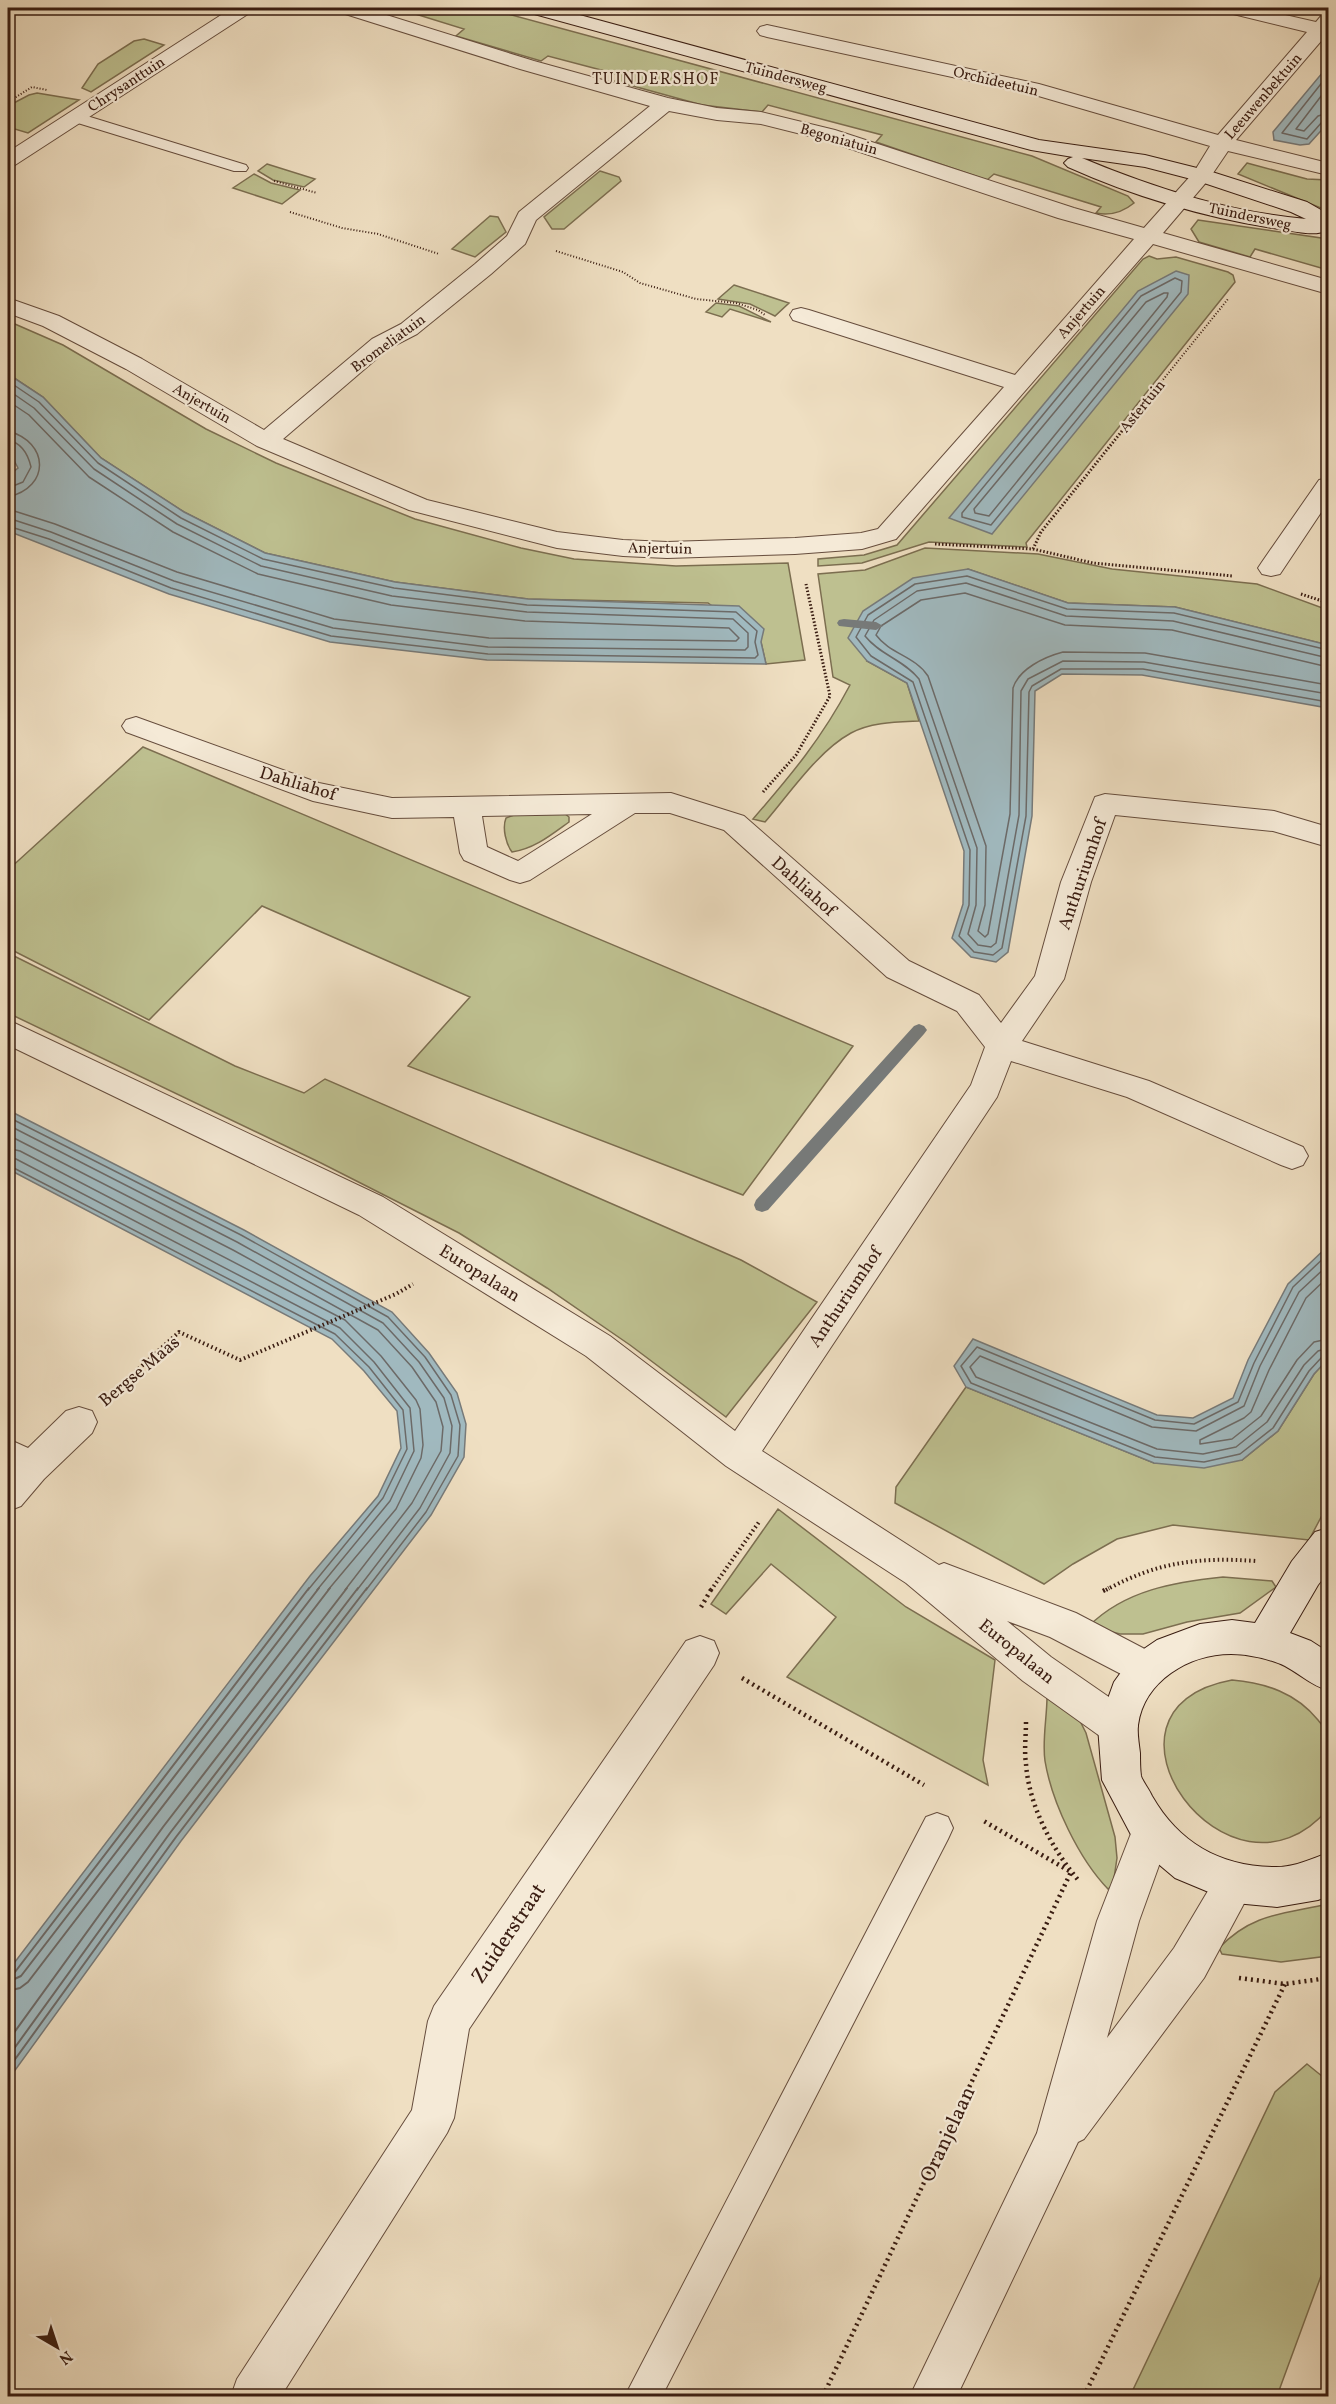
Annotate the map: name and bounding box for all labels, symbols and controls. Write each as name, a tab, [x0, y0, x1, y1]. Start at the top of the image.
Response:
street label: Leeuwenbektuin	[1221, 49, 1308, 145]
street label: Chrysanttuin	[84, 52, 170, 118]
street label: Tuindersweg	[742, 57, 829, 100]
street label: Orchideetuin	[951, 62, 1040, 102]
district label: TUINDERSHOF	[592, 69, 720, 91]
street label: Begoniatuin	[797, 119, 880, 162]
street label: Tuindersweg	[1206, 198, 1293, 237]
street label: Anjertuin	[1053, 282, 1111, 344]
street label: Bromeliatuin	[347, 310, 430, 378]
street label: Astertuin	[1115, 376, 1171, 438]
street label: Anjertuin	[168, 379, 234, 430]
street label: Anjertuin	[628, 538, 692, 561]
street label: Dahliahof	[256, 761, 341, 808]
street label: Anthuriumhof	[1053, 814, 1115, 933]
street label: Dahliahof	[765, 851, 842, 924]
street label: Europalaan	[434, 1239, 525, 1309]
street label: Anthuriumhof	[803, 1241, 890, 1353]
street label: Bergse Maas	[94, 1331, 186, 1413]
street label: Europalaan	[973, 1614, 1060, 1691]
street label: Zuiderstraat	[465, 1878, 553, 1990]
street label: Oranjelaan	[913, 2082, 983, 2187]
north arrow	[27, 2317, 87, 2377]
text: N	[53, 2345, 77, 2370]

